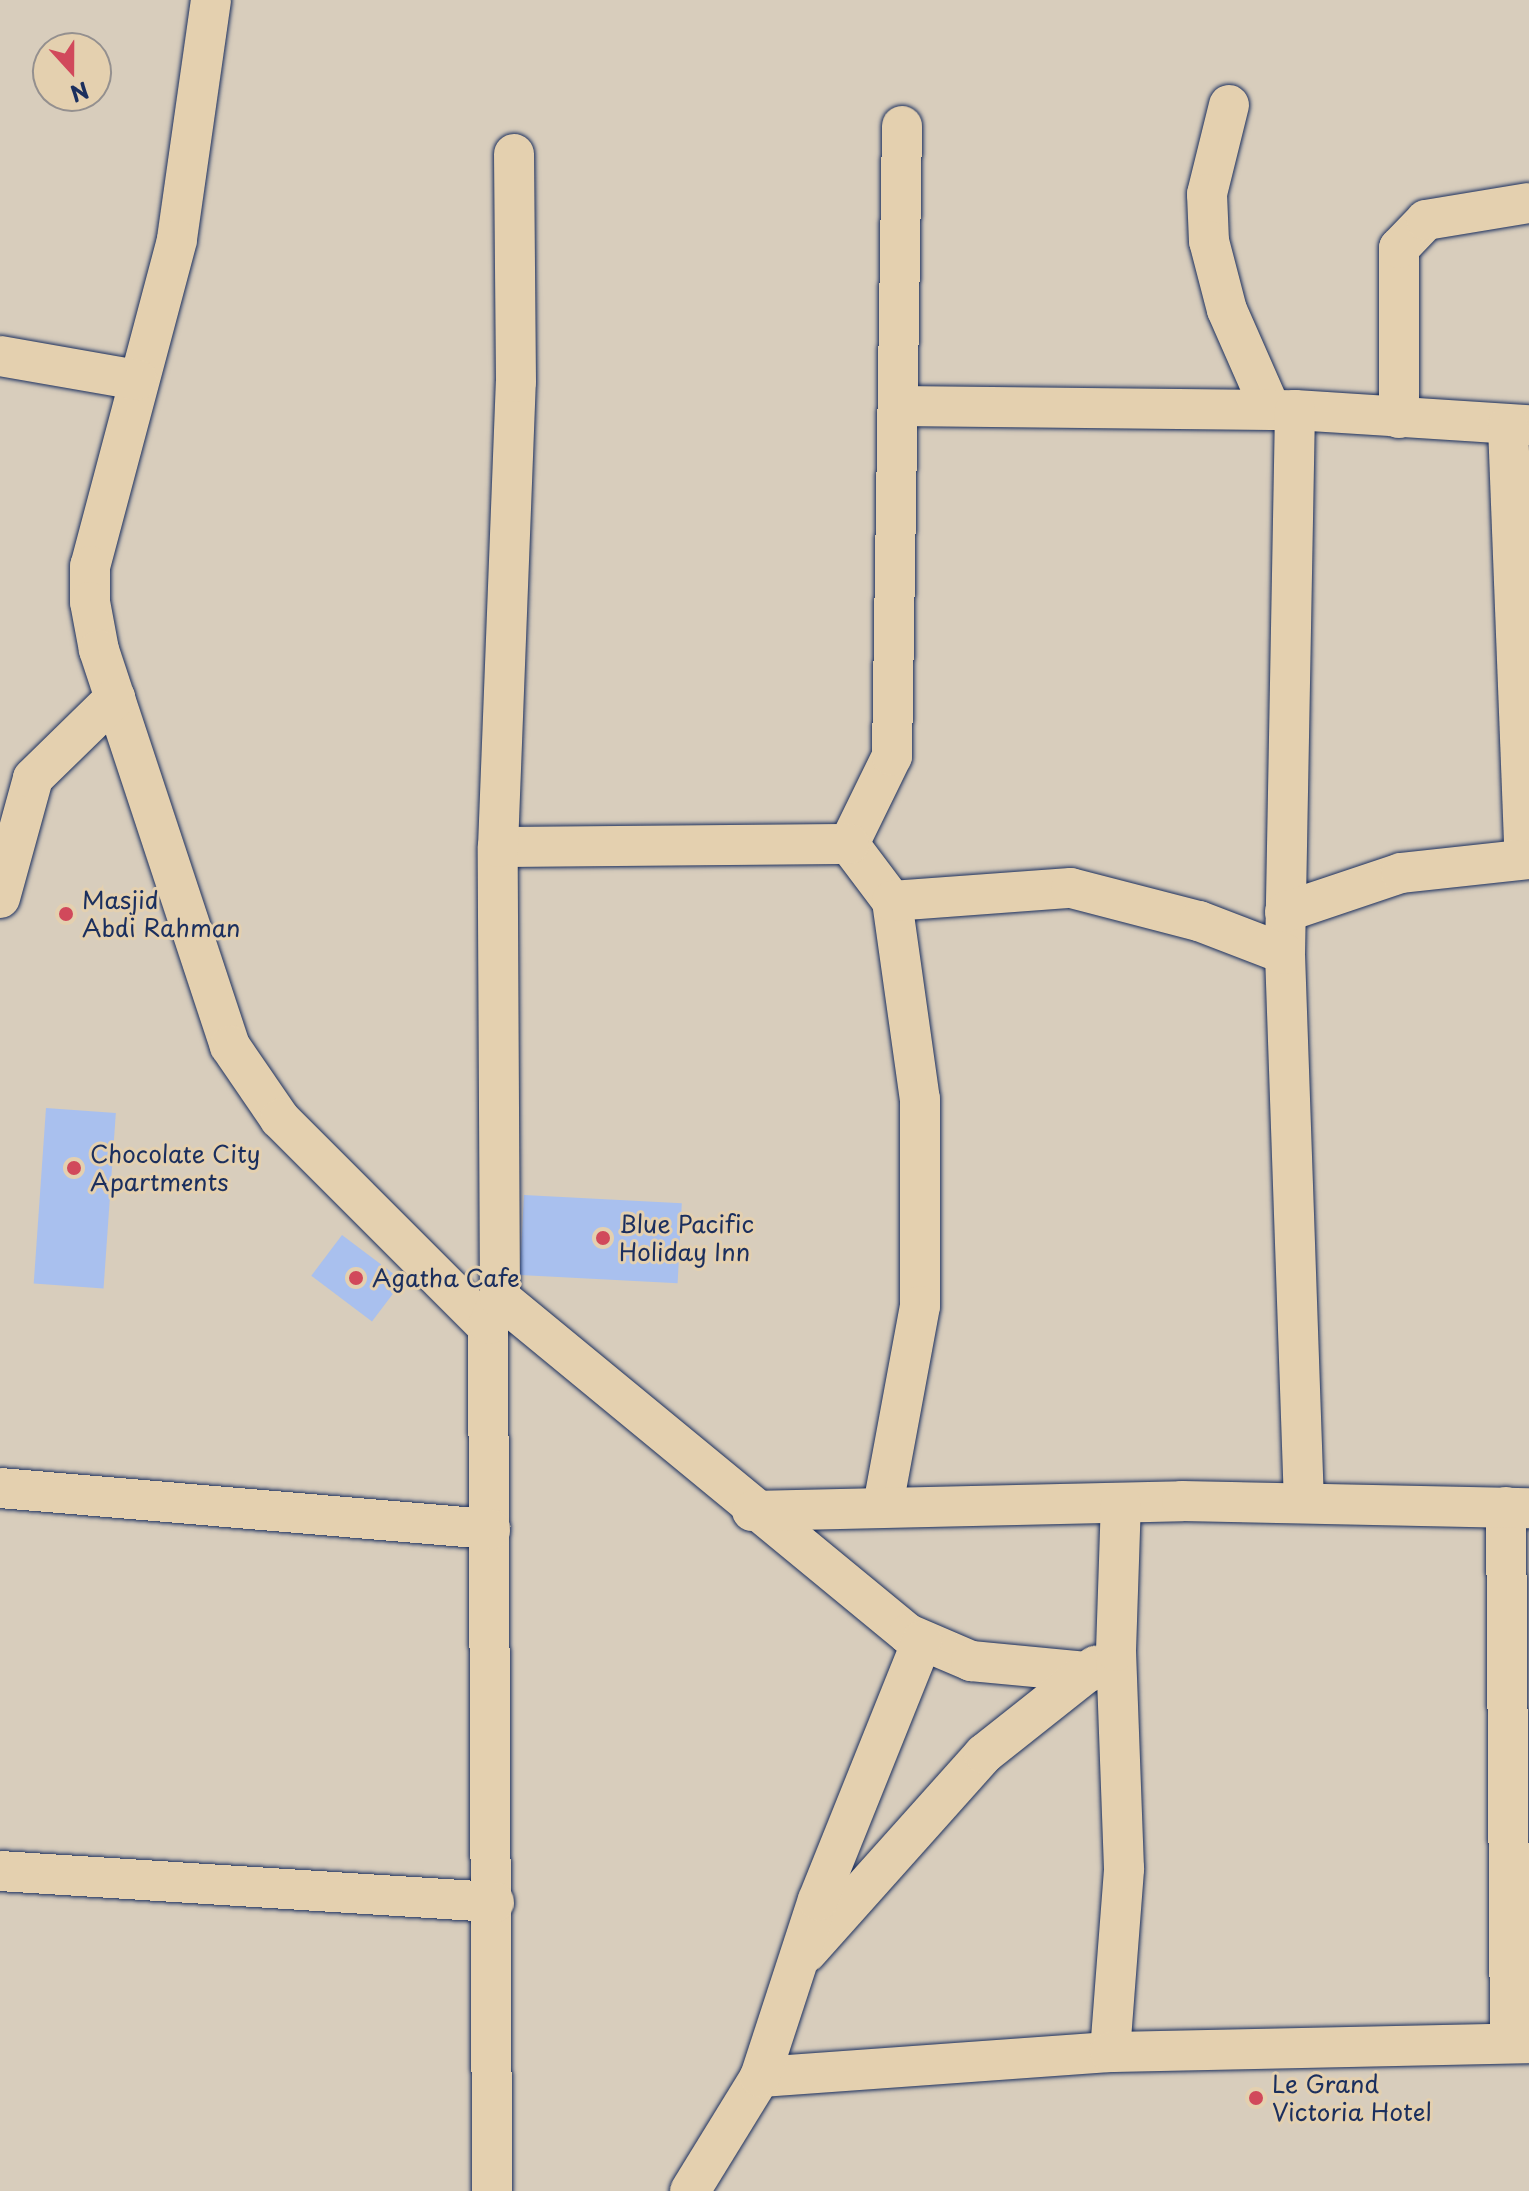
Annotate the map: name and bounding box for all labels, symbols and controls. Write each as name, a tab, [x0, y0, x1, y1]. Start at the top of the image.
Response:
north arrow	[32, 32, 112, 112]
text: N	[66, 74, 94, 112]
place label: Masjid Abdi Rahman	[82, 886, 241, 942]
marker: Masjid Abdi Rahman	[57, 905, 75, 923]
place label: Chocolate City Apartments	[90, 1140, 261, 1196]
marker: Chocolate City Apartments	[65, 1159, 83, 1177]
place label: Blue Pacific Holiday Inn	[619, 1210, 754, 1266]
marker: Blue Pacific Holiday Inn	[594, 1229, 612, 1247]
place label: Agatha Cafe	[372, 1264, 520, 1292]
marker: Agatha Cafe	[347, 1269, 365, 1287]
place label: Le Grand Victoria Hotel	[1272, 2070, 1432, 2126]
marker: Le Grand Victoria Hotel	[1247, 2089, 1265, 2107]

